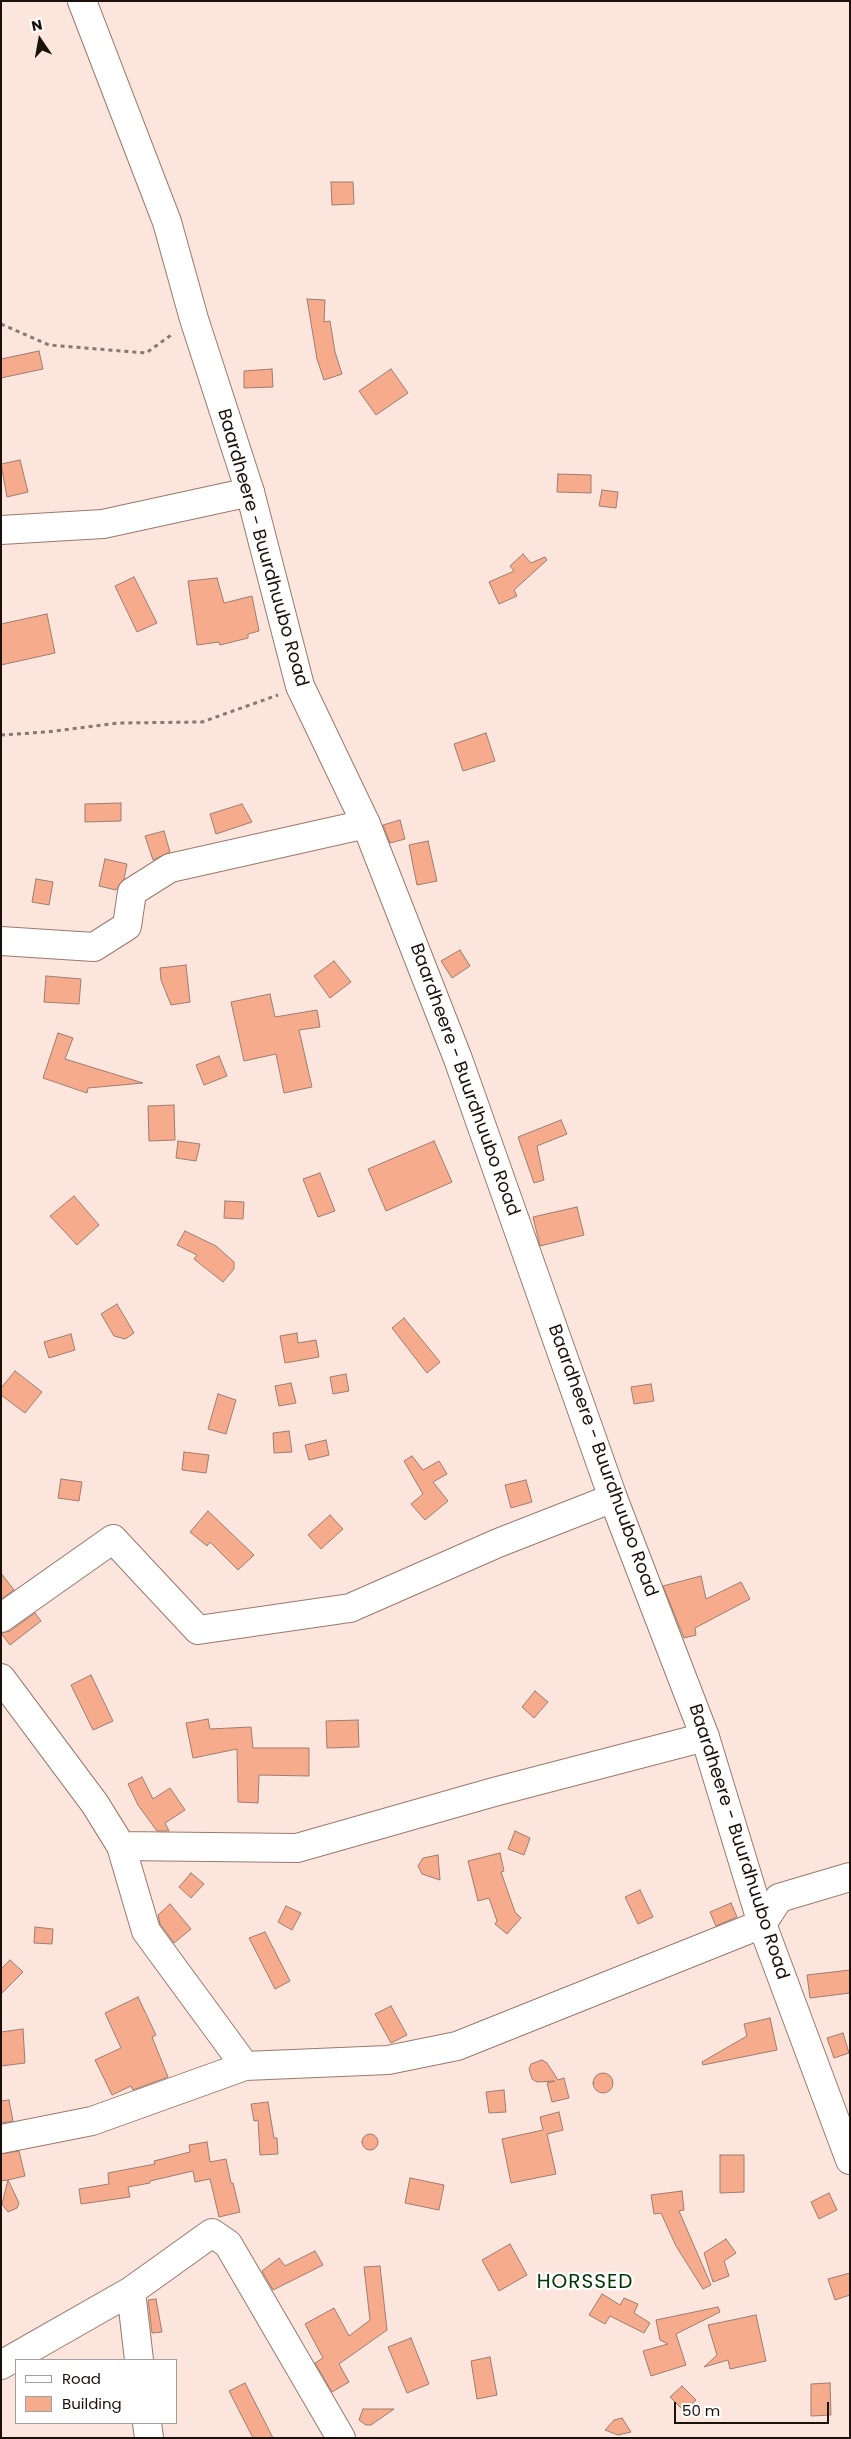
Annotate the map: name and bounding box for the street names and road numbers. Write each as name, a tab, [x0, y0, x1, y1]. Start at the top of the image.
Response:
street label: Baardheere - Buurdhuubo Road	[212, 406, 312, 690]
street label: Baardheere - Buurdhuubo Road	[405, 941, 523, 1219]
street label: Baardheere - Buurdhuubo Road	[543, 1322, 661, 1600]
street label: Baardheere - Buurdhuubo Road	[683, 1702, 793, 1982]

